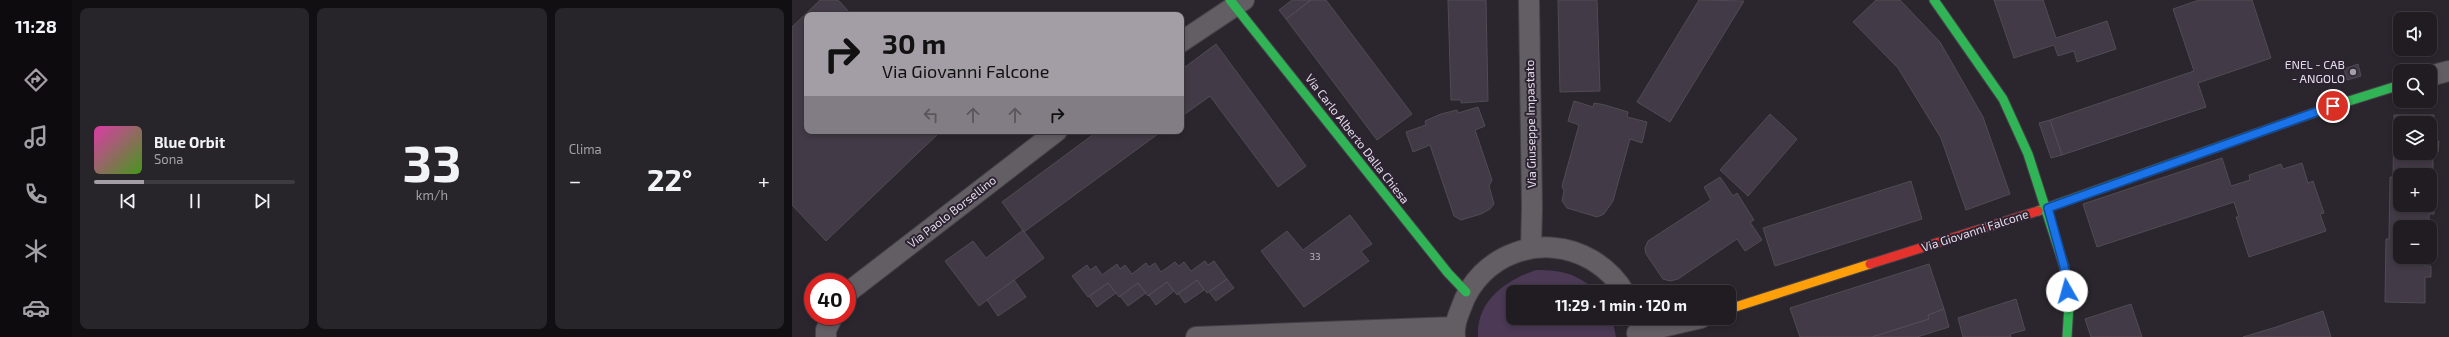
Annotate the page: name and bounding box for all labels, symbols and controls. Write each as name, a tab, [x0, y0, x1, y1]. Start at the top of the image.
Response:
map controls	[2393, 12, 2437, 264]
button: sound	[2393, 12, 2437, 56]
text: 11:28	[15, 15, 57, 37]
text: 30 m	[882, 26, 946, 60]
icon: right	[816, 28, 868, 80]
place label: ENEL - CAB - ANGOLO	[2285, 57, 2345, 85]
text: Via Giovanni Falcone	[882, 60, 1049, 82]
street label: Via Giuseppe Impastato	[1522, 60, 1538, 188]
button: search	[2393, 64, 2437, 108]
icon: directions	[22, 66, 50, 94]
marker: ENEL - CAB - ANGOLO	[2348, 67, 2358, 77]
street label: Via Carlo Alberto Dalla Chiesa	[1303, 71, 1413, 206]
pin	[2316, 89, 2350, 123]
icon: arrive	[2322, 95, 2344, 117]
icon: left	[920, 104, 942, 126]
icon: ahead	[962, 104, 984, 126]
icon: ahead	[1004, 104, 1026, 126]
icon: right	[1046, 104, 1068, 126]
button: layers	[2393, 116, 2437, 160]
icon: music	[22, 123, 50, 151]
text: 33	[403, 130, 461, 192]
text: Blue Orbit	[154, 133, 225, 151]
text: Clima	[569, 141, 602, 157]
text: Sona	[154, 151, 183, 167]
text: 22°	[647, 161, 692, 197]
text: −	[569, 167, 582, 193]
text: +	[758, 167, 770, 193]
button: +	[2393, 168, 2437, 212]
street label: Via Paolo Borsellino	[904, 172, 999, 250]
icon: phone	[22, 180, 50, 208]
text: km/h	[416, 187, 448, 203]
icon: previous	[117, 190, 139, 212]
icon: pause	[184, 190, 206, 212]
icon: next	[251, 190, 273, 212]
street label: Via Giovanni Falcone	[1919, 206, 2030, 254]
button: −	[2393, 220, 2437, 264]
icon: climate	[22, 237, 50, 265]
house number: 33	[1309, 250, 1321, 262]
position arrow	[2046, 270, 2088, 312]
speed limit sign: 40	[804, 273, 856, 325]
icon: car	[22, 294, 50, 322]
text: 11:29 · 1 min · 120 m	[1555, 296, 1687, 314]

